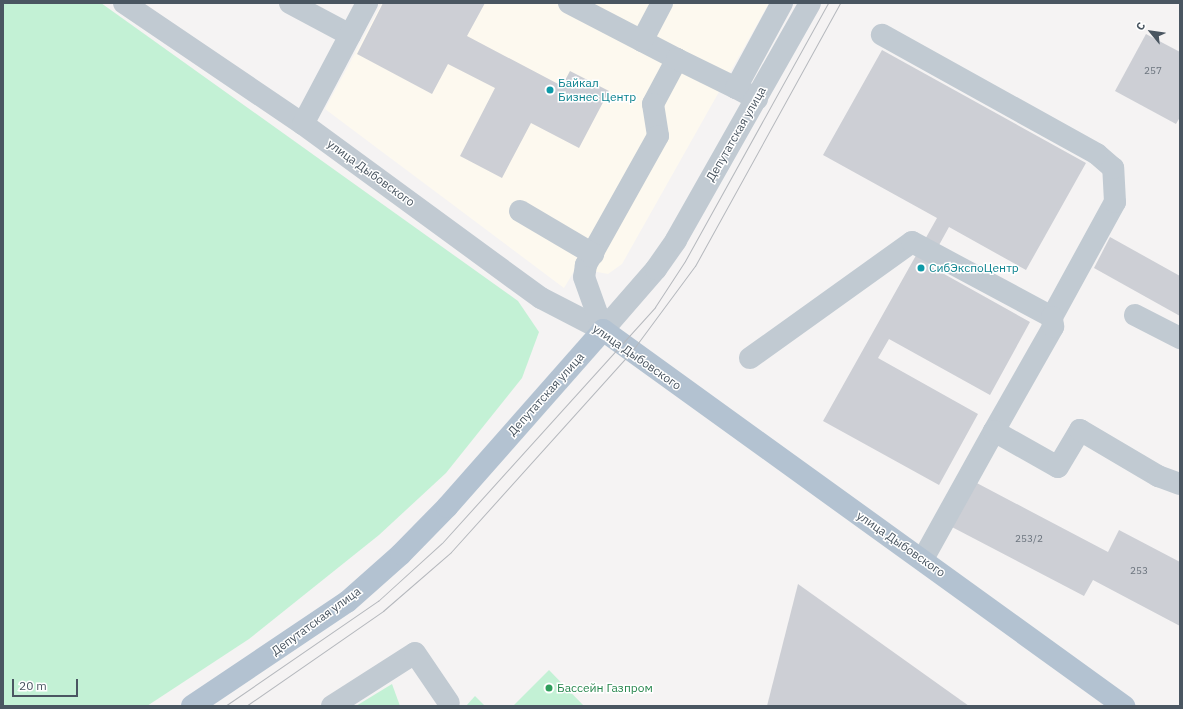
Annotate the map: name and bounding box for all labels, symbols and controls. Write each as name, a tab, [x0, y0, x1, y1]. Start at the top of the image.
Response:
north arrow	[1131, 12, 1171, 52]
text: С	[1133, 20, 1148, 33]
house number: 257	[1144, 65, 1162, 77]
place label: Байкал Бизнес Центр	[558, 76, 636, 104]
street label: Депутатская улица	[703, 84, 769, 184]
marker: Байкал Бизнес Центр	[545, 85, 555, 95]
street label: улица Дыбовского	[324, 136, 418, 210]
place label: СибЭкспоЦентр	[929, 261, 1019, 275]
marker: СибЭкспоЦентр	[916, 263, 926, 273]
street label: улица Дыбовского	[590, 321, 684, 393]
street label: Депутатская улица	[505, 349, 587, 439]
street label: улица Дыбовского	[854, 508, 948, 580]
house number: 253/2	[1015, 533, 1043, 545]
house number: 253	[1130, 565, 1148, 577]
street label: Депутатская улица	[269, 584, 363, 658]
scale bar	[14, 671, 80, 697]
text: 20 m	[19, 678, 47, 693]
place label: Бассейн Газпром	[557, 681, 653, 695]
marker: Бассейн Газпром	[544, 683, 554, 693]

